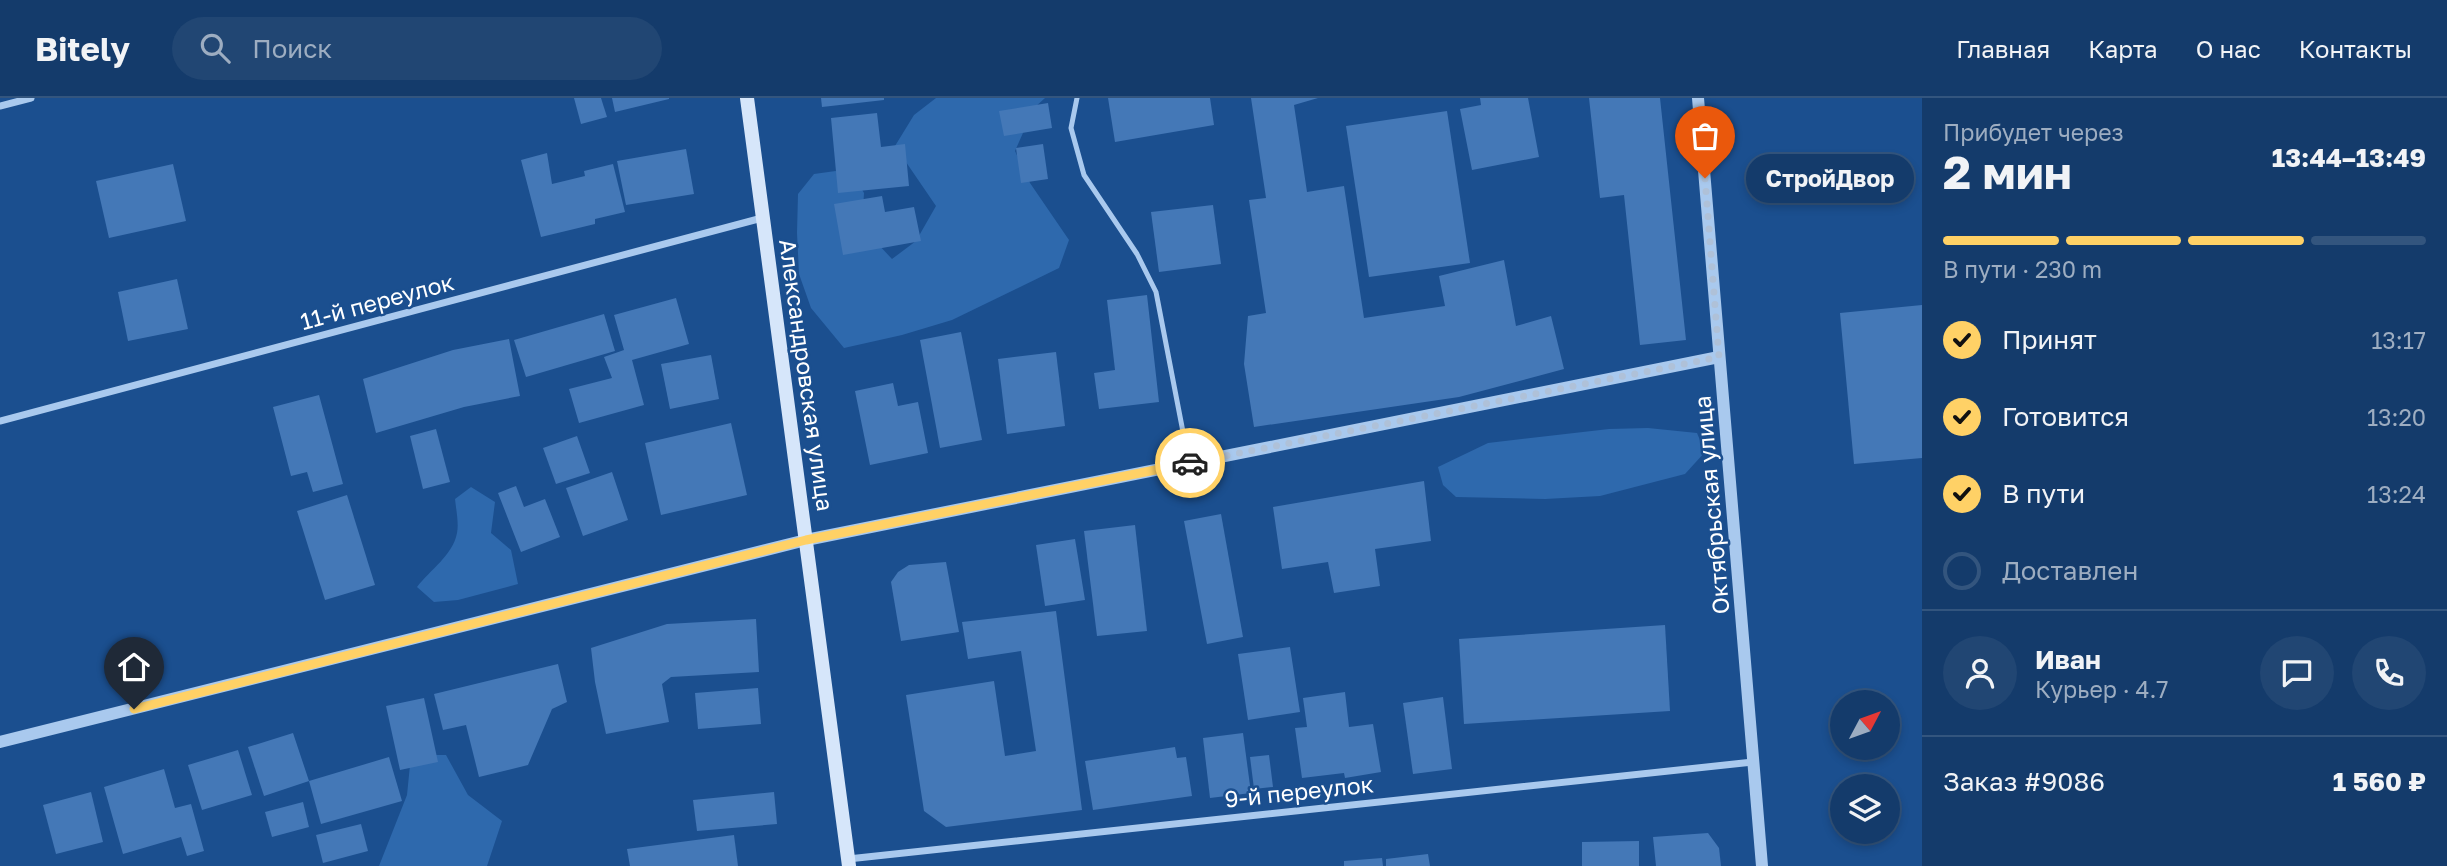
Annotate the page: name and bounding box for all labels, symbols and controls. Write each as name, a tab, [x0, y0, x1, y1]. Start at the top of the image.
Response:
search box	[172, 17, 662, 80]
text: Bitely	[35, 29, 130, 68]
icon: search	[196, 29, 234, 67]
text: Поиск	[252, 33, 332, 64]
text: Главная	[1956, 34, 2050, 63]
text: Карта	[2088, 34, 2158, 63]
text: О нас	[2196, 34, 2261, 63]
text: Контакты	[2299, 34, 2412, 63]
pin	[1675, 106, 1735, 178]
icon: bag	[1686, 117, 1724, 155]
text: Прибудет через	[1943, 118, 2124, 146]
text: 13:44–13:49	[2272, 142, 2426, 173]
text: 2 мин	[1943, 144, 2072, 199]
callout: СтройДвор	[1747, 154, 1915, 202]
text: СтройДвор	[1766, 164, 1894, 192]
street label: Александровская улица	[774, 237, 840, 513]
text: В пути · 230 m	[1943, 255, 2102, 283]
street label: 11-й переулок	[297, 267, 457, 335]
icon: check	[1943, 321, 1981, 359]
text: Принят	[2002, 324, 2097, 355]
text: 13:17	[2371, 326, 2426, 354]
street label: Октябрьская улица	[1687, 395, 1735, 615]
icon: check	[1943, 398, 1981, 436]
text: Готовится	[2002, 401, 2129, 432]
text: 13:20	[2367, 403, 2426, 431]
courier	[1155, 428, 1225, 498]
icon: car	[1171, 444, 1209, 482]
icon: check	[1943, 475, 1981, 513]
text: В пути	[2002, 478, 2085, 509]
text: 13:24	[2367, 480, 2426, 508]
text: Доставлен	[2002, 555, 2138, 586]
button: person	[1943, 636, 2017, 710]
button: chat	[2260, 636, 2334, 710]
button: phone	[2352, 636, 2426, 710]
pin	[104, 637, 164, 709]
text: Иван	[2035, 644, 2101, 675]
icon: home	[115, 648, 153, 686]
text: Курьер · 4.7	[2035, 675, 2169, 703]
north arrow	[1830, 690, 1900, 760]
map controls	[1830, 690, 1900, 844]
text: Заказ #9086	[1943, 766, 2105, 797]
text: 1 560 ₽	[2333, 766, 2426, 797]
street label: 9-й переулок	[1223, 769, 1375, 813]
button: layers	[1830, 774, 1900, 844]

